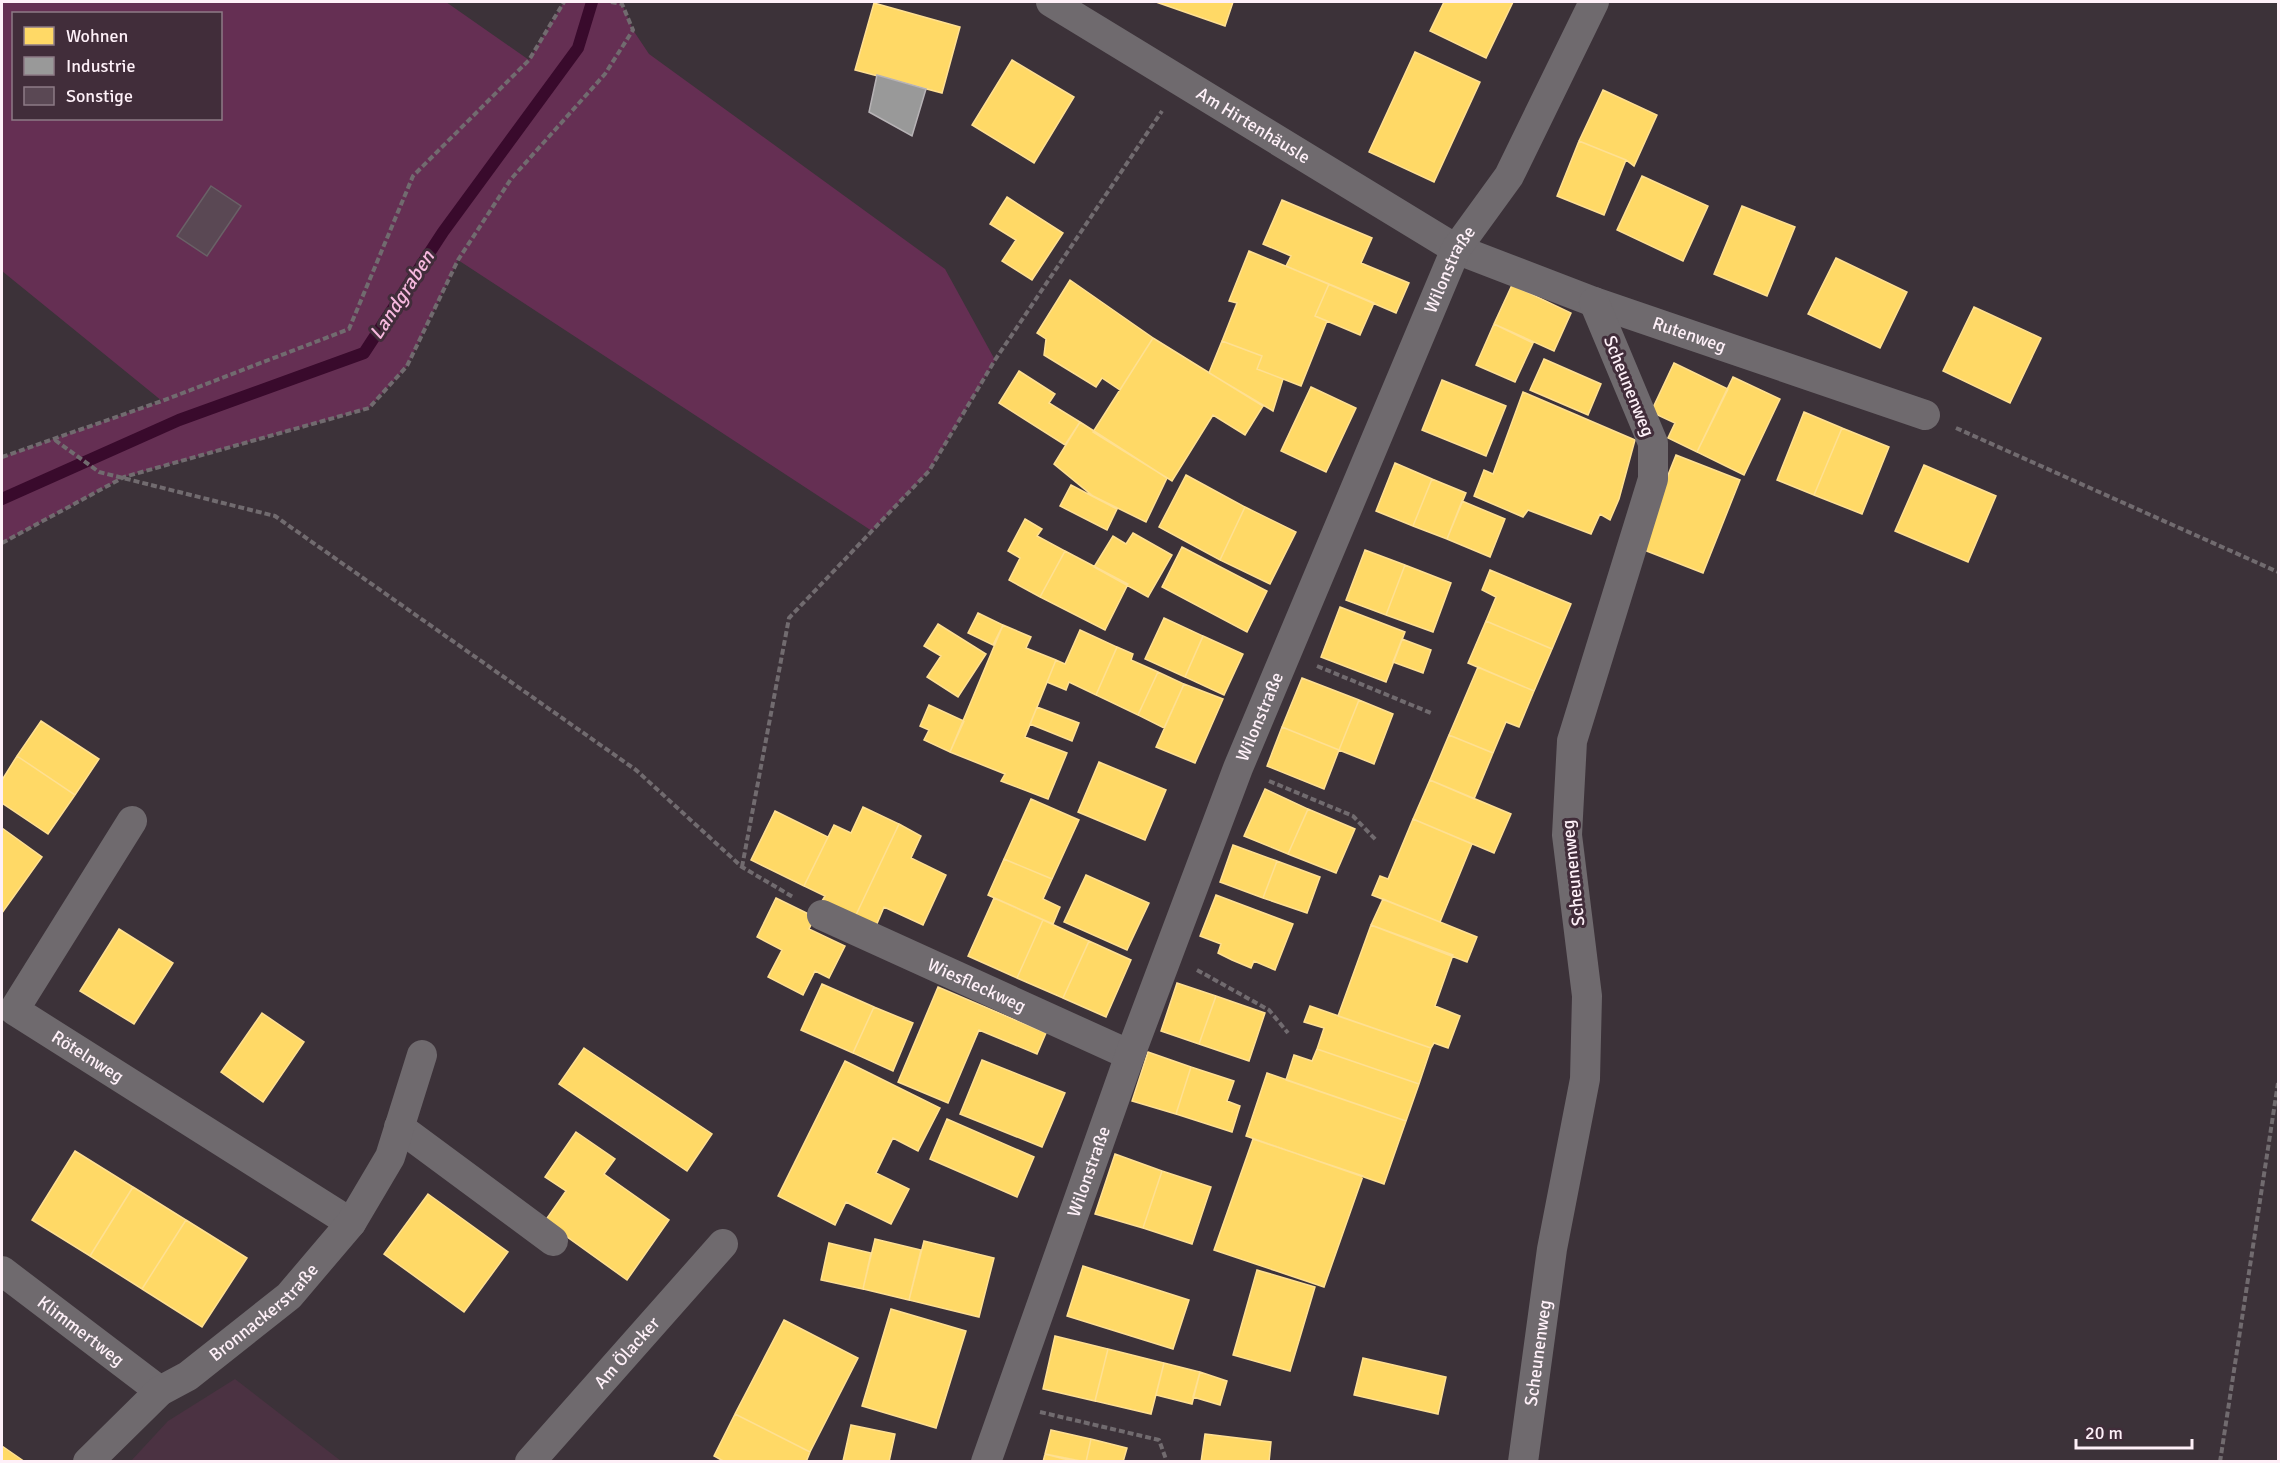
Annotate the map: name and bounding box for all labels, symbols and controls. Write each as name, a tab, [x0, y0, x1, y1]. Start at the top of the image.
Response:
legend	[12, 12, 222, 120]
text: Wohnen	[66, 25, 128, 47]
text: Industrie	[66, 55, 136, 77]
street label: Am Hirtenhäusle	[1192, 82, 1314, 168]
text: Sonstige	[66, 85, 133, 107]
street label: Wilonstraße	[1419, 221, 1480, 317]
water label: Landgraben	[364, 245, 441, 344]
street label: Rutenweg	[1650, 312, 1729, 357]
street label: Scheunenweg	[1599, 332, 1659, 440]
street label: Wilonstraße	[1231, 669, 1288, 765]
street label: Scheunenweg	[1556, 819, 1590, 927]
street label: Wiesfleckweg	[924, 953, 1030, 1017]
street label: Rötelnweg	[48, 1026, 128, 1088]
street label: Wilonstraße	[1063, 1123, 1115, 1220]
street label: Bronnackerstraße	[205, 1259, 323, 1366]
street label: Klimmertweg	[33, 1291, 129, 1371]
street label: Scheunenweg	[1520, 1299, 1556, 1407]
street label: Am Ölacker	[589, 1312, 665, 1393]
scale bar	[2076, 1412, 2192, 1450]
text: 20 m	[2085, 1422, 2123, 1444]

